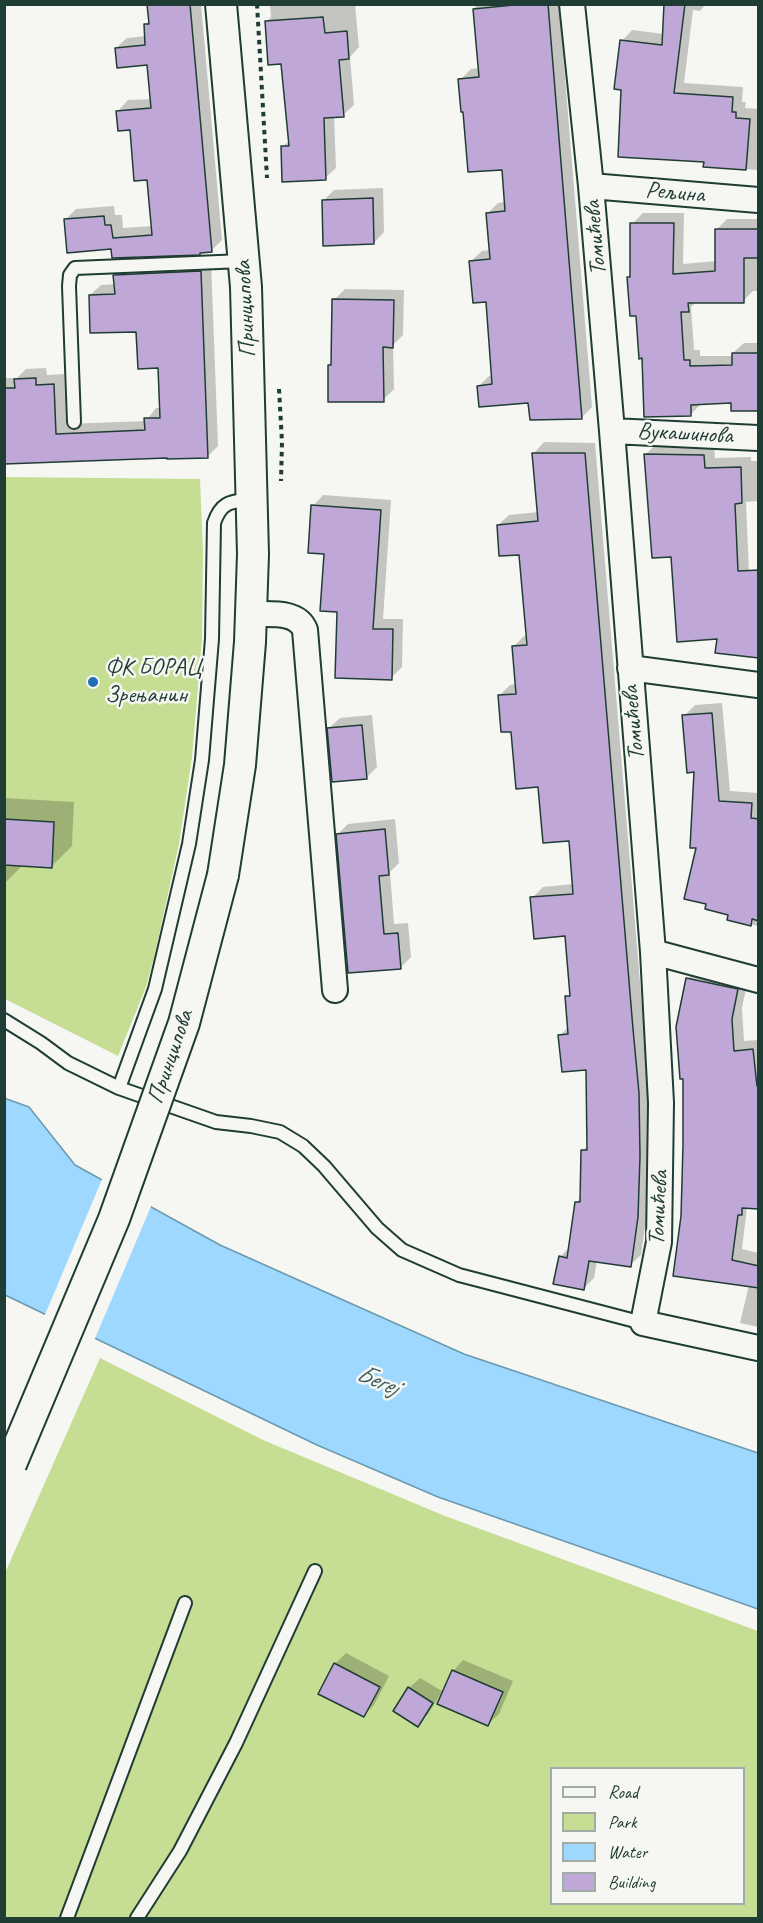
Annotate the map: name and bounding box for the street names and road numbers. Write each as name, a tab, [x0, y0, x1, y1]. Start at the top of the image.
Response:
street label: Рељина	[644, 176, 706, 210]
street label: Томићева	[578, 199, 614, 277]
street label: Принципова	[229, 260, 263, 358]
street label: Вукашинова	[636, 417, 734, 451]
street label: Томићева	[616, 684, 652, 762]
street label: Принципова	[142, 1006, 200, 1108]
street label: Томићева	[643, 1170, 675, 1246]

